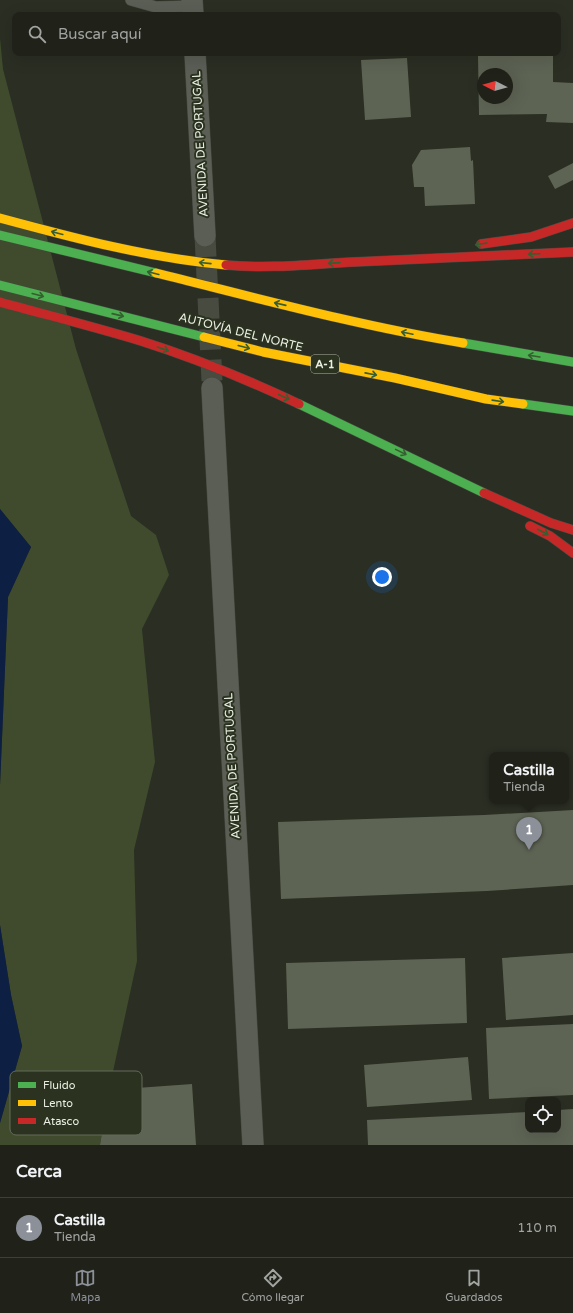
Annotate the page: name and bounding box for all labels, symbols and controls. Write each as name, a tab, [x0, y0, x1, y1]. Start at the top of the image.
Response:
search box	[12, 12, 561, 56]
icon: search	[26, 23, 48, 45]
text: Buscar aquí	[58, 25, 141, 43]
north arrow	[477, 68, 513, 104]
street label: AVENIDA DE PORTUGAL	[189, 71, 211, 217]
one-way arrow	[50, 229, 63, 236]
one-way arrow	[475, 240, 488, 248]
one-way arrow	[528, 250, 541, 258]
one-way arrow	[328, 259, 341, 266]
one-way arrow	[199, 260, 212, 267]
one-way arrow	[147, 269, 160, 277]
one-way arrow	[31, 292, 44, 299]
one-way arrow	[274, 300, 287, 308]
street label: AUTOVÍA DEL NORTE	[177, 310, 305, 354]
one-way arrow	[111, 312, 124, 319]
one-way arrow	[400, 328, 413, 336]
one-way arrow	[237, 344, 250, 351]
one-way arrow	[157, 345, 169, 353]
one-way arrow	[528, 352, 541, 360]
road number: A-1	[311, 355, 339, 373]
one-way arrow	[364, 370, 377, 378]
one-way arrow	[278, 394, 290, 401]
one-way arrow	[491, 397, 504, 405]
one-way arrow	[395, 449, 407, 457]
one-way arrow	[537, 529, 549, 537]
your location	[372, 567, 392, 587]
street label: AVENIDA DE PORTUGAL	[221, 693, 243, 839]
popup	[489, 752, 569, 804]
text: Castilla	[503, 761, 555, 779]
text: Tienda	[503, 779, 545, 795]
pin: 1	[516, 817, 542, 850]
legend	[10, 1071, 142, 1135]
text: Fluido	[43, 1079, 76, 1092]
text: Lento	[43, 1097, 73, 1110]
map controls	[525, 1097, 561, 1133]
button: locate	[525, 1097, 561, 1133]
text: Atasco	[43, 1115, 79, 1128]
text: Cerca	[16, 1161, 62, 1182]
text: Castilla	[54, 1211, 105, 1229]
text: 1	[25, 1220, 33, 1236]
text: 110 m	[517, 1220, 557, 1236]
text: Tienda	[54, 1229, 96, 1245]
tab: Mapa	[70, 1267, 100, 1304]
tab: Cómo llegar	[241, 1267, 304, 1304]
tab: Guardados	[445, 1267, 503, 1304]

